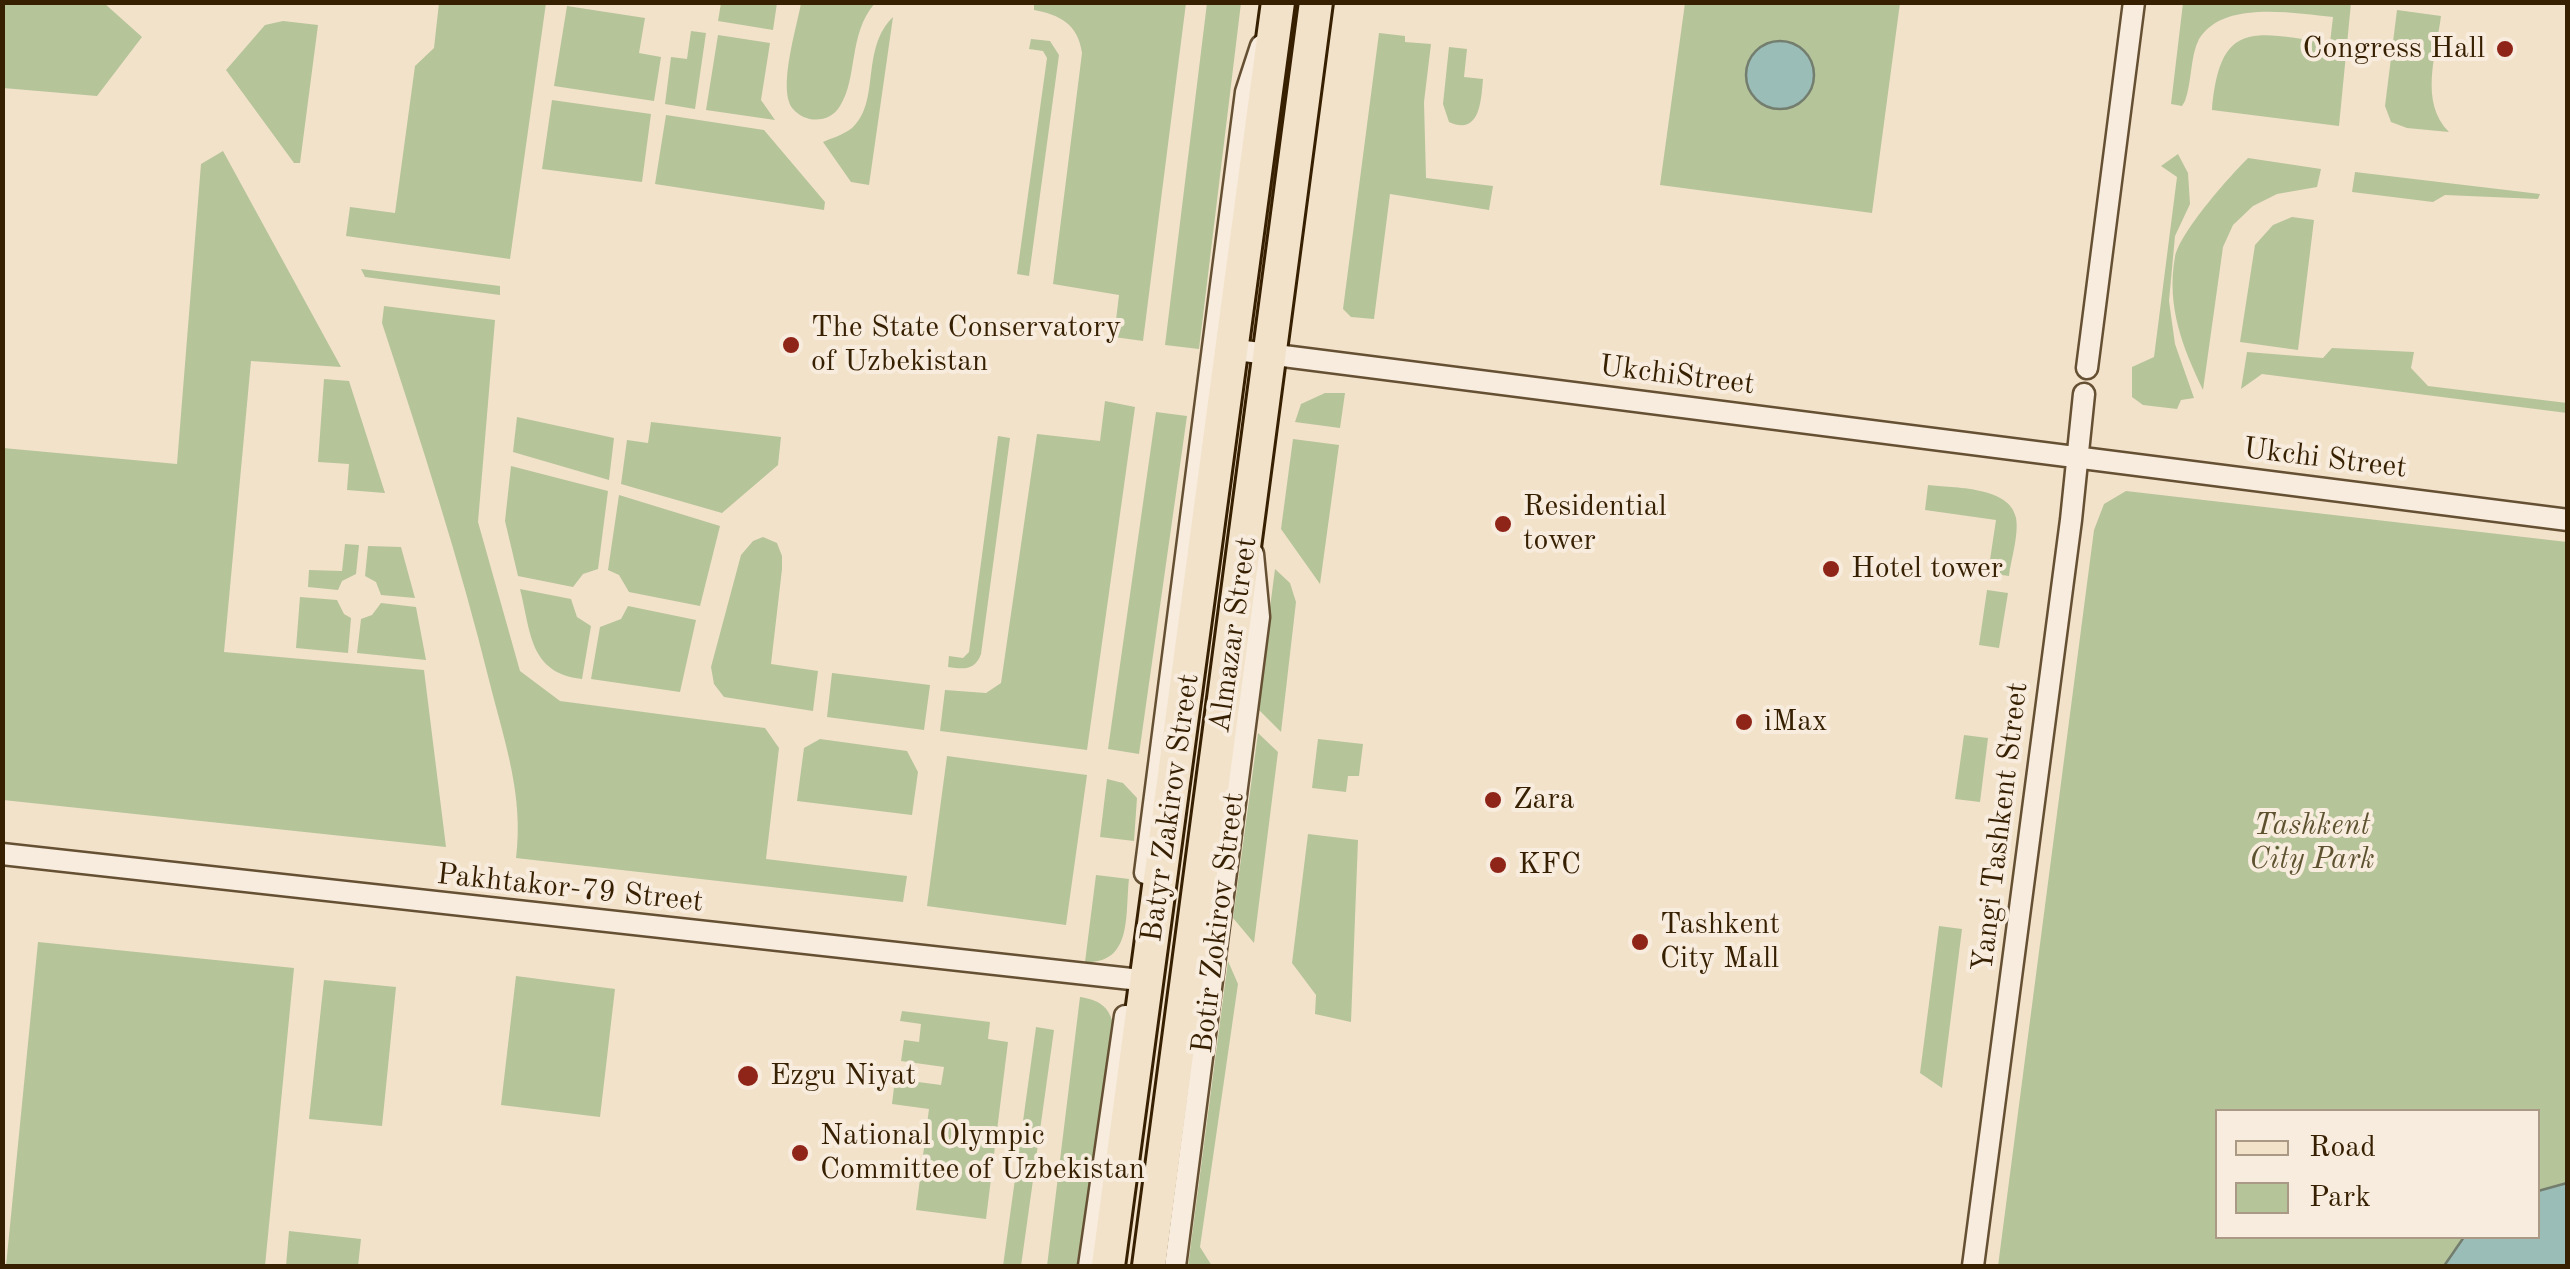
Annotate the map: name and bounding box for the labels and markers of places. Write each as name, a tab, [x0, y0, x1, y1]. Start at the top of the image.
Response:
place label: Congress Hall	[2302, 31, 2485, 67]
marker: Congress Hall	[2494, 38, 2516, 60]
place label: The State Conservatory of Uzbekistan	[811, 310, 1121, 380]
marker: The State Conservatory of Uzbekistan	[780, 334, 802, 356]
place label: Residential tower	[1523, 489, 1667, 560]
marker: Residential tower	[1492, 513, 1514, 535]
place label: Hotel tower	[1851, 551, 2003, 587]
marker: Hotel tower	[1820, 558, 1842, 580]
place label: iMax	[1764, 704, 1828, 740]
marker: iMax	[1733, 711, 1755, 733]
place label: Zara	[1513, 782, 1574, 818]
marker: Zara	[1482, 789, 1504, 811]
place label: KFC	[1518, 847, 1581, 883]
marker: KFC	[1487, 854, 1509, 876]
place label: Tashkent City Mall	[1660, 907, 1780, 978]
marker: Tashkent City Mall	[1629, 931, 1651, 953]
place label: Ezgu Niyat	[770, 1058, 916, 1094]
marker: Ezgu Niyat	[735, 1063, 761, 1089]
place label: National Olympic Committee of Uzbekistan	[820, 1118, 1145, 1188]
marker: National Olympic Committee of Uzbekistan	[789, 1142, 811, 1164]

